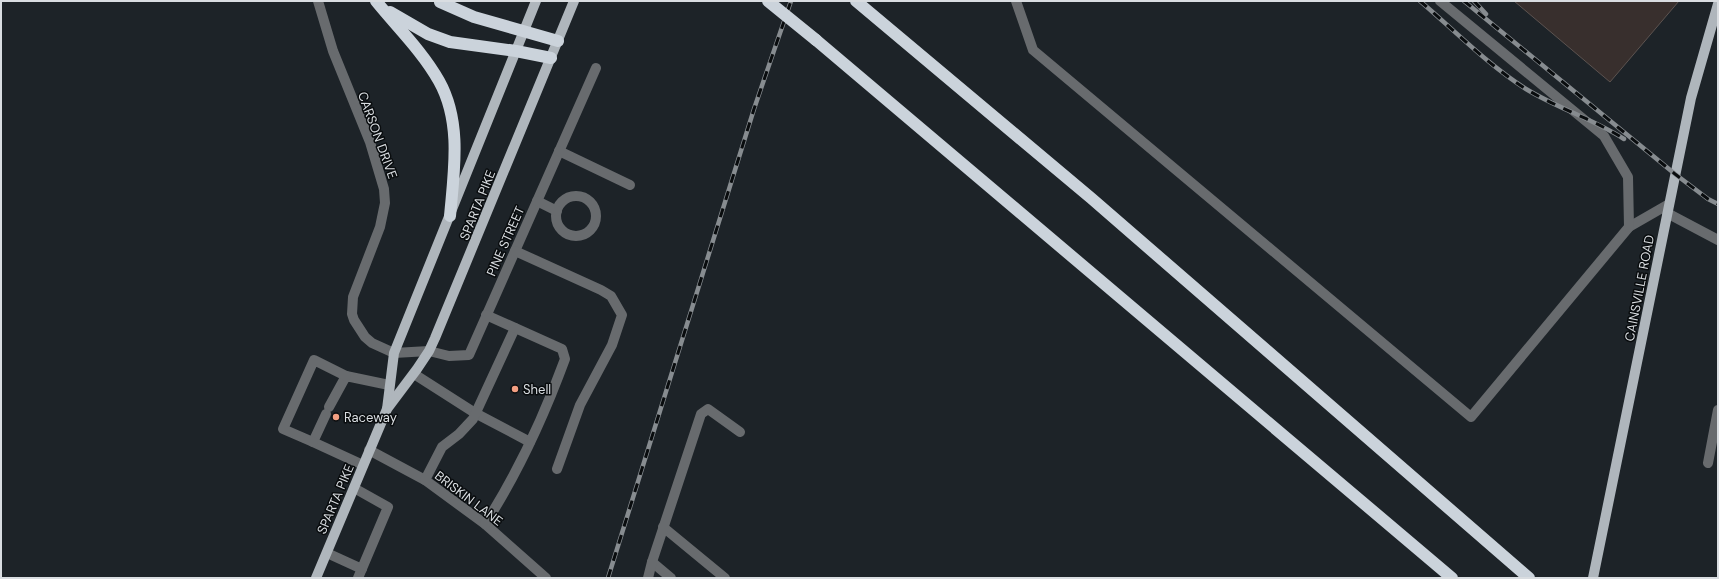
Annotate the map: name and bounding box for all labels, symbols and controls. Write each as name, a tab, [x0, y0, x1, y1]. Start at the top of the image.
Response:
street label: CARSON DRIVE	[354, 89, 401, 181]
street label: SPARTA PIKE	[456, 168, 499, 243]
street label: PINE STREET	[483, 204, 528, 279]
street label: CAINSVILLE ROAD	[1621, 233, 1658, 343]
place label: Shell	[523, 381, 551, 398]
marker: Shell	[510, 384, 520, 394]
place label: Raceway	[344, 409, 397, 426]
marker: Raceway	[331, 412, 341, 422]
street label: SPARTA PIKE	[313, 462, 358, 537]
street label: BRISKIN LANE	[431, 467, 506, 530]

